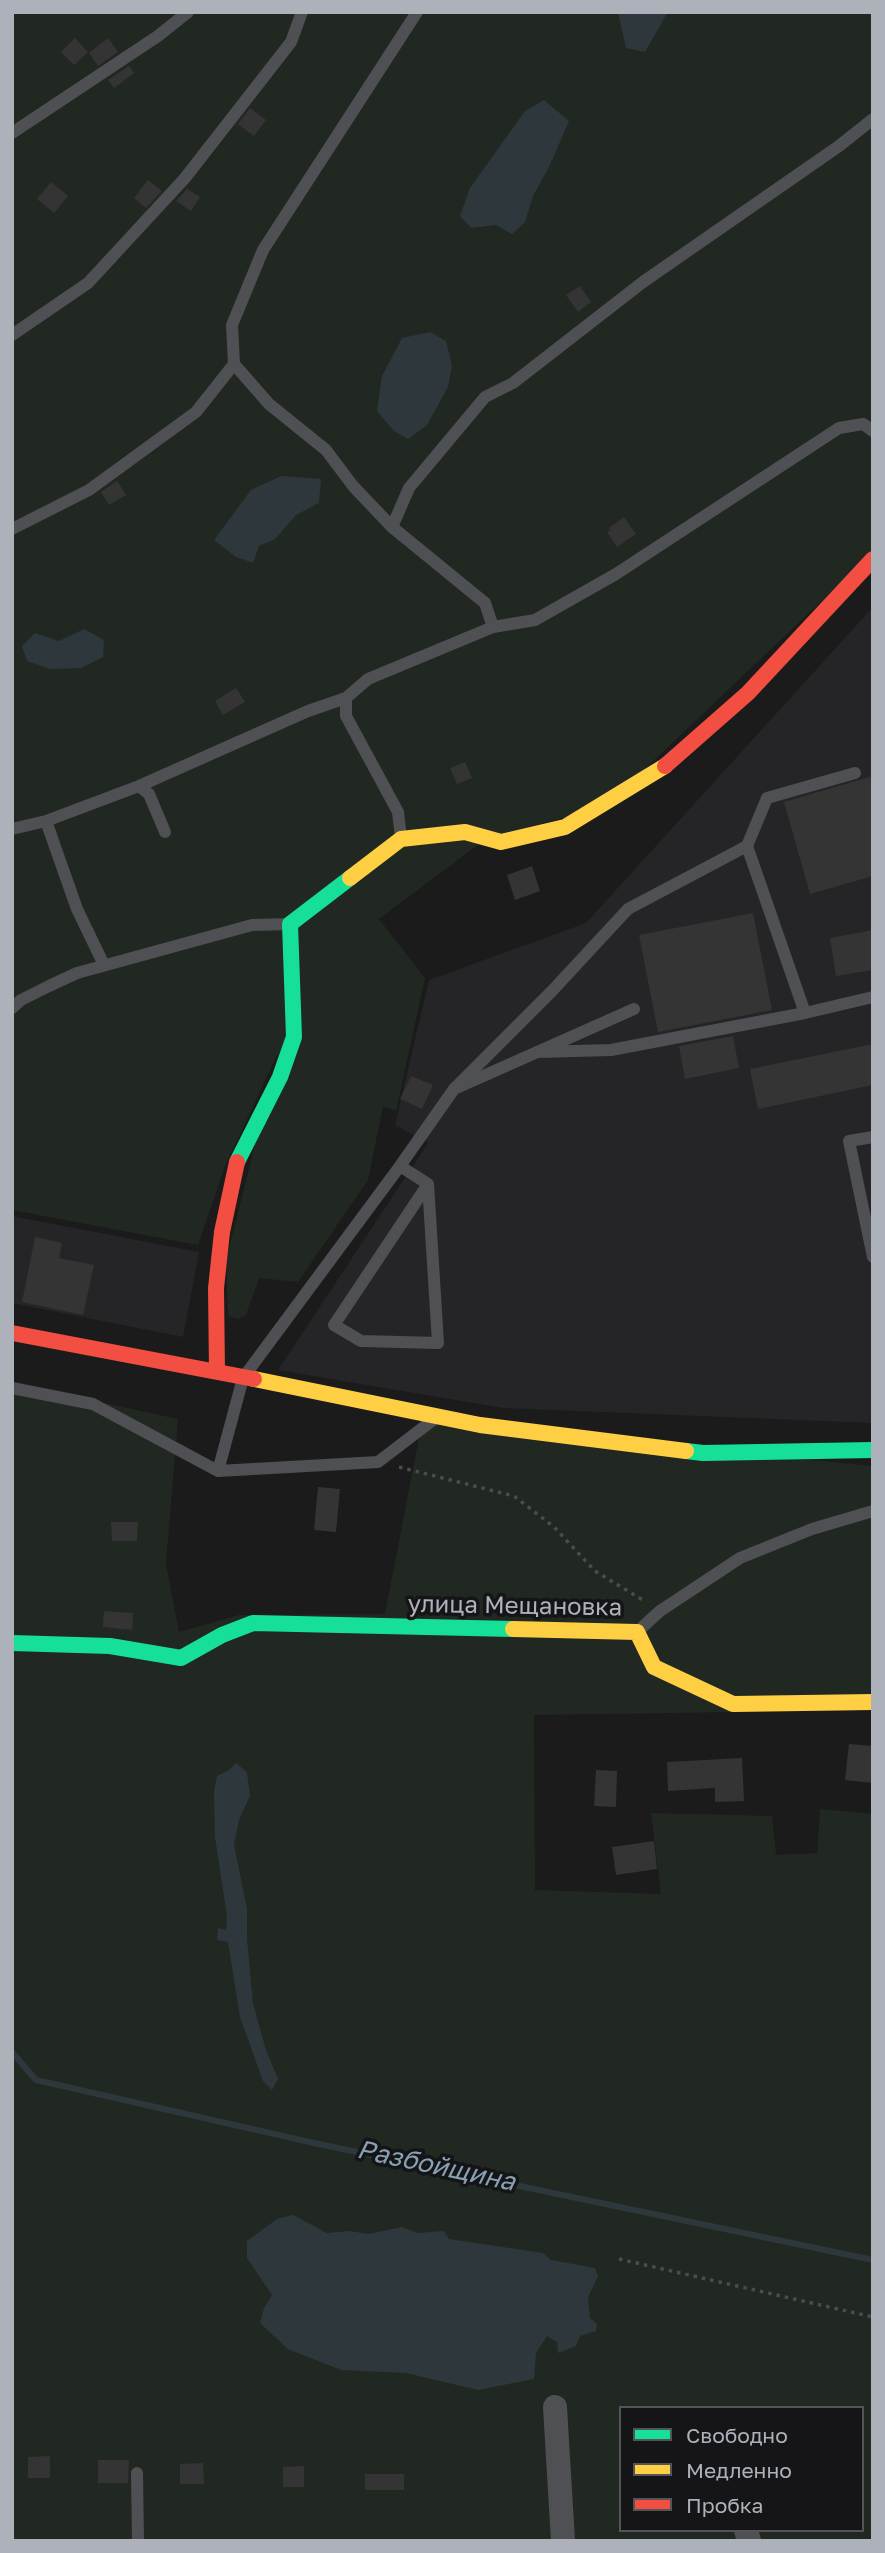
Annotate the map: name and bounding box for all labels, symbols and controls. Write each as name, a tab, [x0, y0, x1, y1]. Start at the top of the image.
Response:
street label: улица Мещановка	[407, 1590, 623, 1622]
water label: Разбойщина	[354, 2134, 518, 2198]
legend	[619, 2406, 864, 2532]
text: Свободно	[686, 2422, 788, 2448]
text: Медленно	[686, 2457, 792, 2483]
text: Пробка	[686, 2492, 764, 2518]

